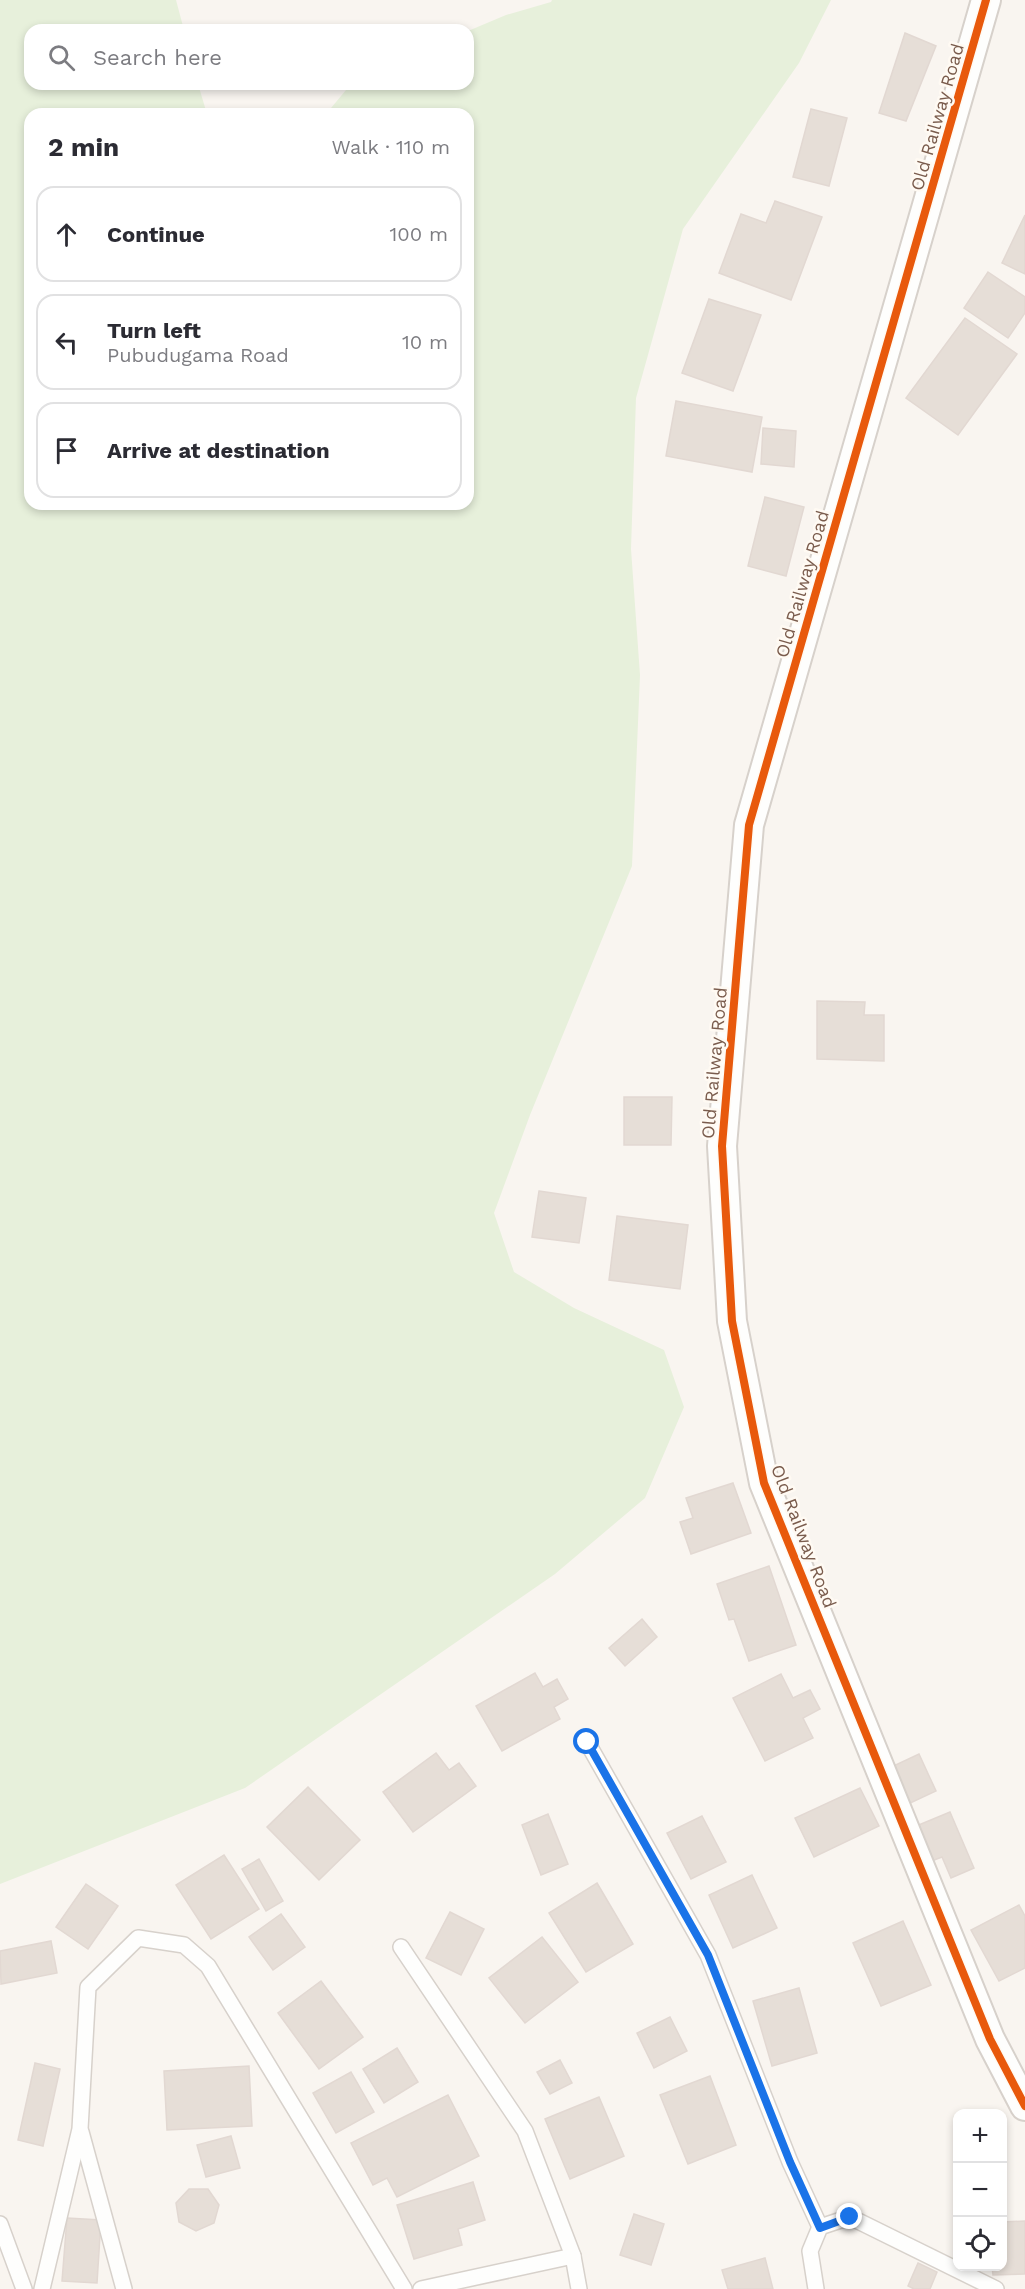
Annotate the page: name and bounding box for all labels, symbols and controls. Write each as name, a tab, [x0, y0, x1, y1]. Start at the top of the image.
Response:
search box	[24, 24, 474, 90]
icon: search	[45, 41, 78, 74]
street label: Old Railway Road	[906, 41, 968, 193]
text: Search here	[93, 45, 222, 70]
text: 2 min	[48, 132, 119, 162]
text: Walk · 110 m	[332, 135, 450, 159]
icon: ahead	[50, 218, 83, 251]
text: Continue	[107, 222, 205, 247]
text: 100 m	[389, 222, 448, 246]
text: Turn left	[107, 318, 201, 343]
icon: left	[50, 326, 83, 359]
text: 10 m	[402, 330, 448, 354]
text: Pubudugama Road	[107, 343, 289, 367]
icon: arrive	[50, 434, 83, 467]
text: Arrive at destination	[107, 438, 330, 463]
street label: Old Railway Road	[771, 508, 833, 660]
street label: Old Railway Road	[697, 986, 731, 1140]
street label: Old Railway Road	[767, 1461, 841, 1611]
route start	[573, 1728, 599, 1754]
map controls	[953, 2109, 1007, 2271]
button: +	[953, 2109, 1007, 2163]
button: −	[953, 2163, 1007, 2217]
route end	[836, 2203, 862, 2229]
button: locate	[953, 2217, 1007, 2271]

